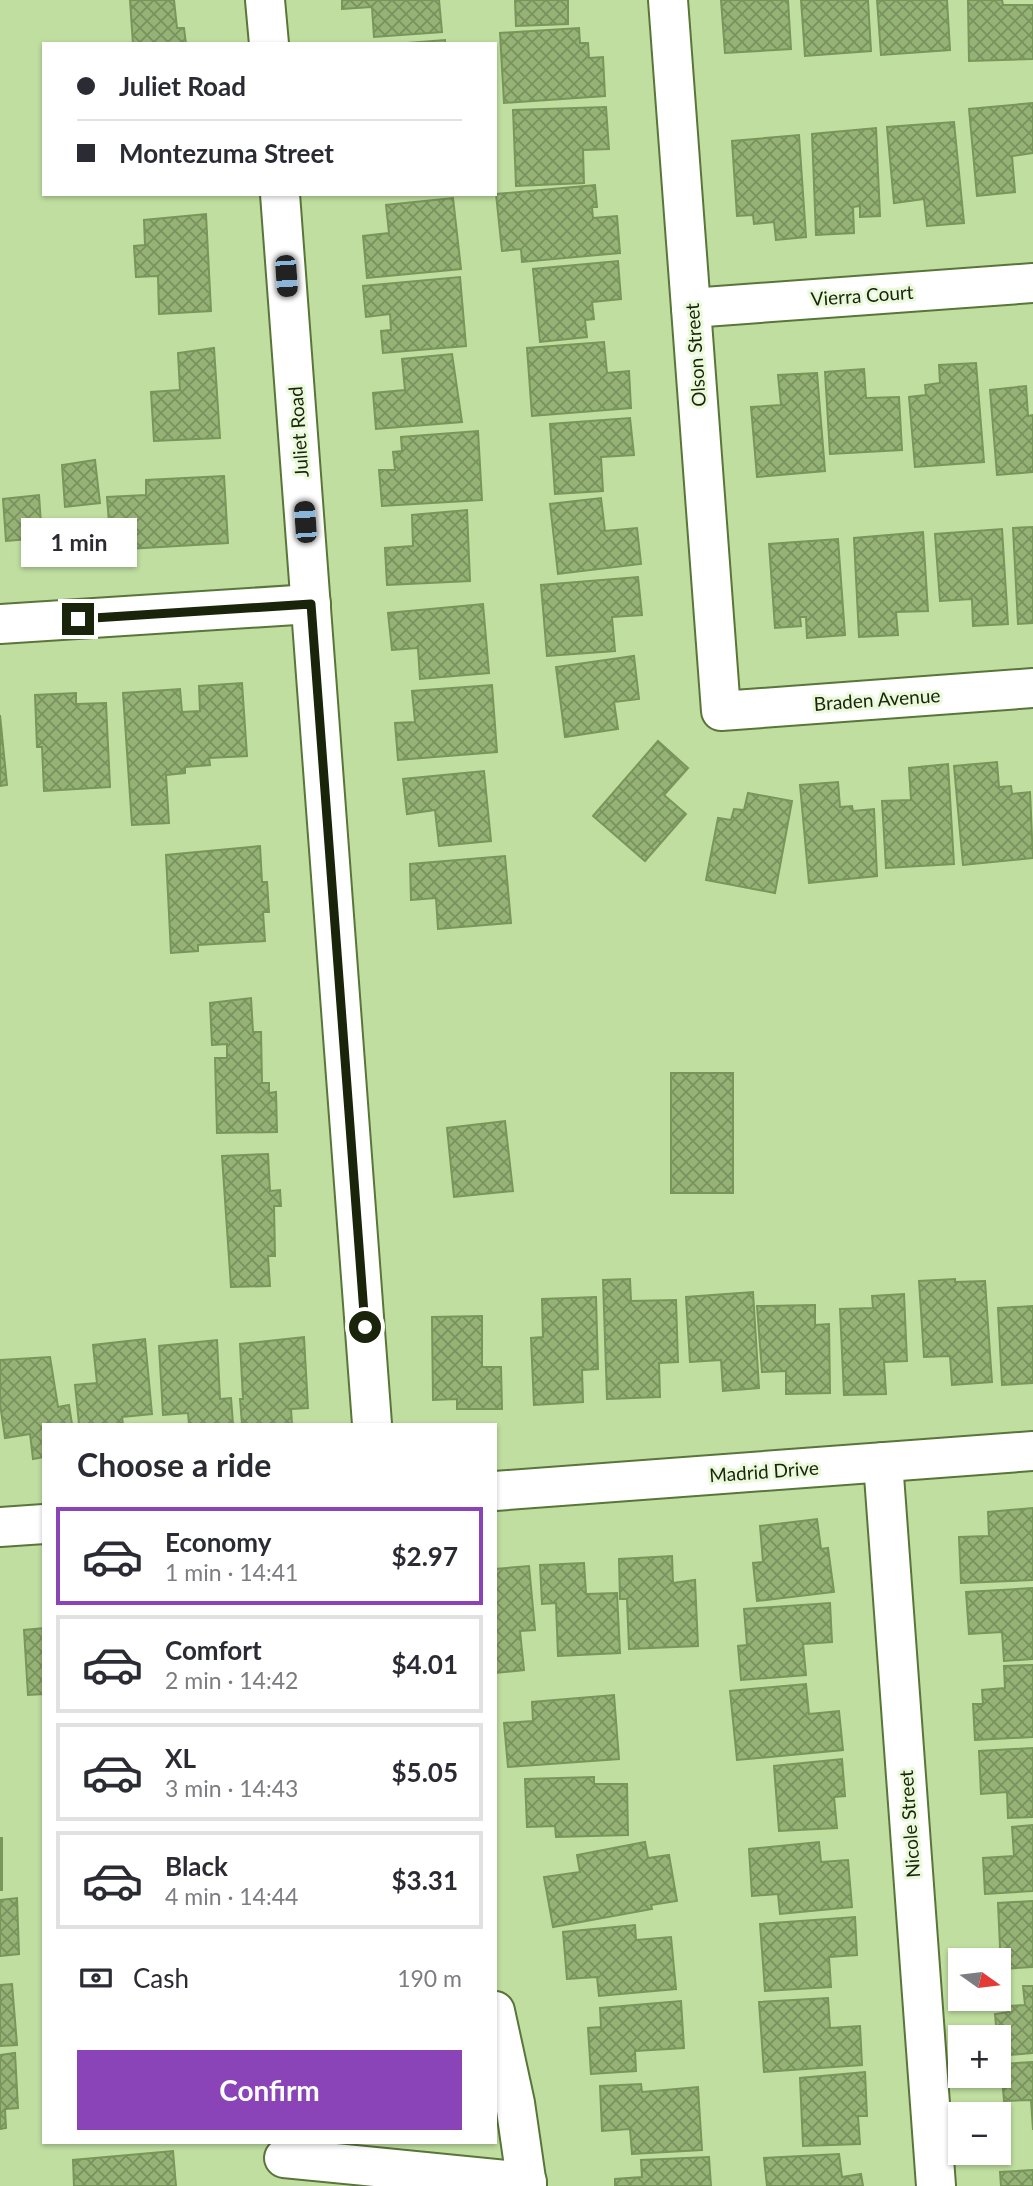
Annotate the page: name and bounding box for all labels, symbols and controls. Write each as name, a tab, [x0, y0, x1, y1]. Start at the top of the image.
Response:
text: Juliet Road	[119, 70, 246, 102]
text: Montezuma Street	[119, 137, 334, 169]
car	[275, 254, 298, 298]
street label: Vierra Court	[810, 280, 914, 310]
street label: Olson Street	[680, 302, 710, 408]
street label: Juliet Road	[283, 386, 313, 478]
car	[294, 500, 317, 544]
callout: 1 min	[20, 518, 136, 566]
text: 1 min	[50, 528, 108, 556]
route end	[62, 603, 94, 635]
street label: Braden Avenue	[813, 683, 941, 715]
route start	[349, 1311, 381, 1343]
text: Choose a ride	[77, 1445, 271, 1484]
street label: Madrid Drive	[708, 1456, 820, 1486]
icon: car	[81, 1525, 144, 1588]
text: Economy	[165, 1526, 271, 1558]
text: $2.97	[392, 1540, 458, 1572]
text: 1 min · 14:41	[165, 1558, 298, 1586]
icon: car	[81, 1633, 144, 1696]
text: Comfort	[165, 1634, 262, 1666]
text: $4.01	[392, 1648, 458, 1680]
text: 2 min · 14:42	[165, 1666, 298, 1694]
icon: car	[81, 1741, 144, 1804]
text: XL	[165, 1742, 196, 1774]
text: $5.05	[392, 1756, 458, 1788]
street label: Nicole Street	[894, 1769, 924, 1879]
text: 3 min · 14:43	[165, 1774, 298, 1802]
icon: car	[81, 1849, 144, 1912]
text: Black	[165, 1850, 228, 1882]
text: $3.31	[392, 1864, 458, 1896]
text: 4 min · 14:44	[165, 1882, 298, 1910]
north arrow	[948, 1948, 1012, 2011]
map controls	[948, 1948, 1011, 2165]
icon: cash	[77, 1959, 115, 1997]
text: Cash	[133, 1962, 189, 1994]
text: 190 m	[397, 1964, 462, 1992]
button: +	[948, 2025, 1011, 2088]
button: Confirm	[77, 2050, 462, 2130]
button: −	[948, 2102, 1011, 2165]

